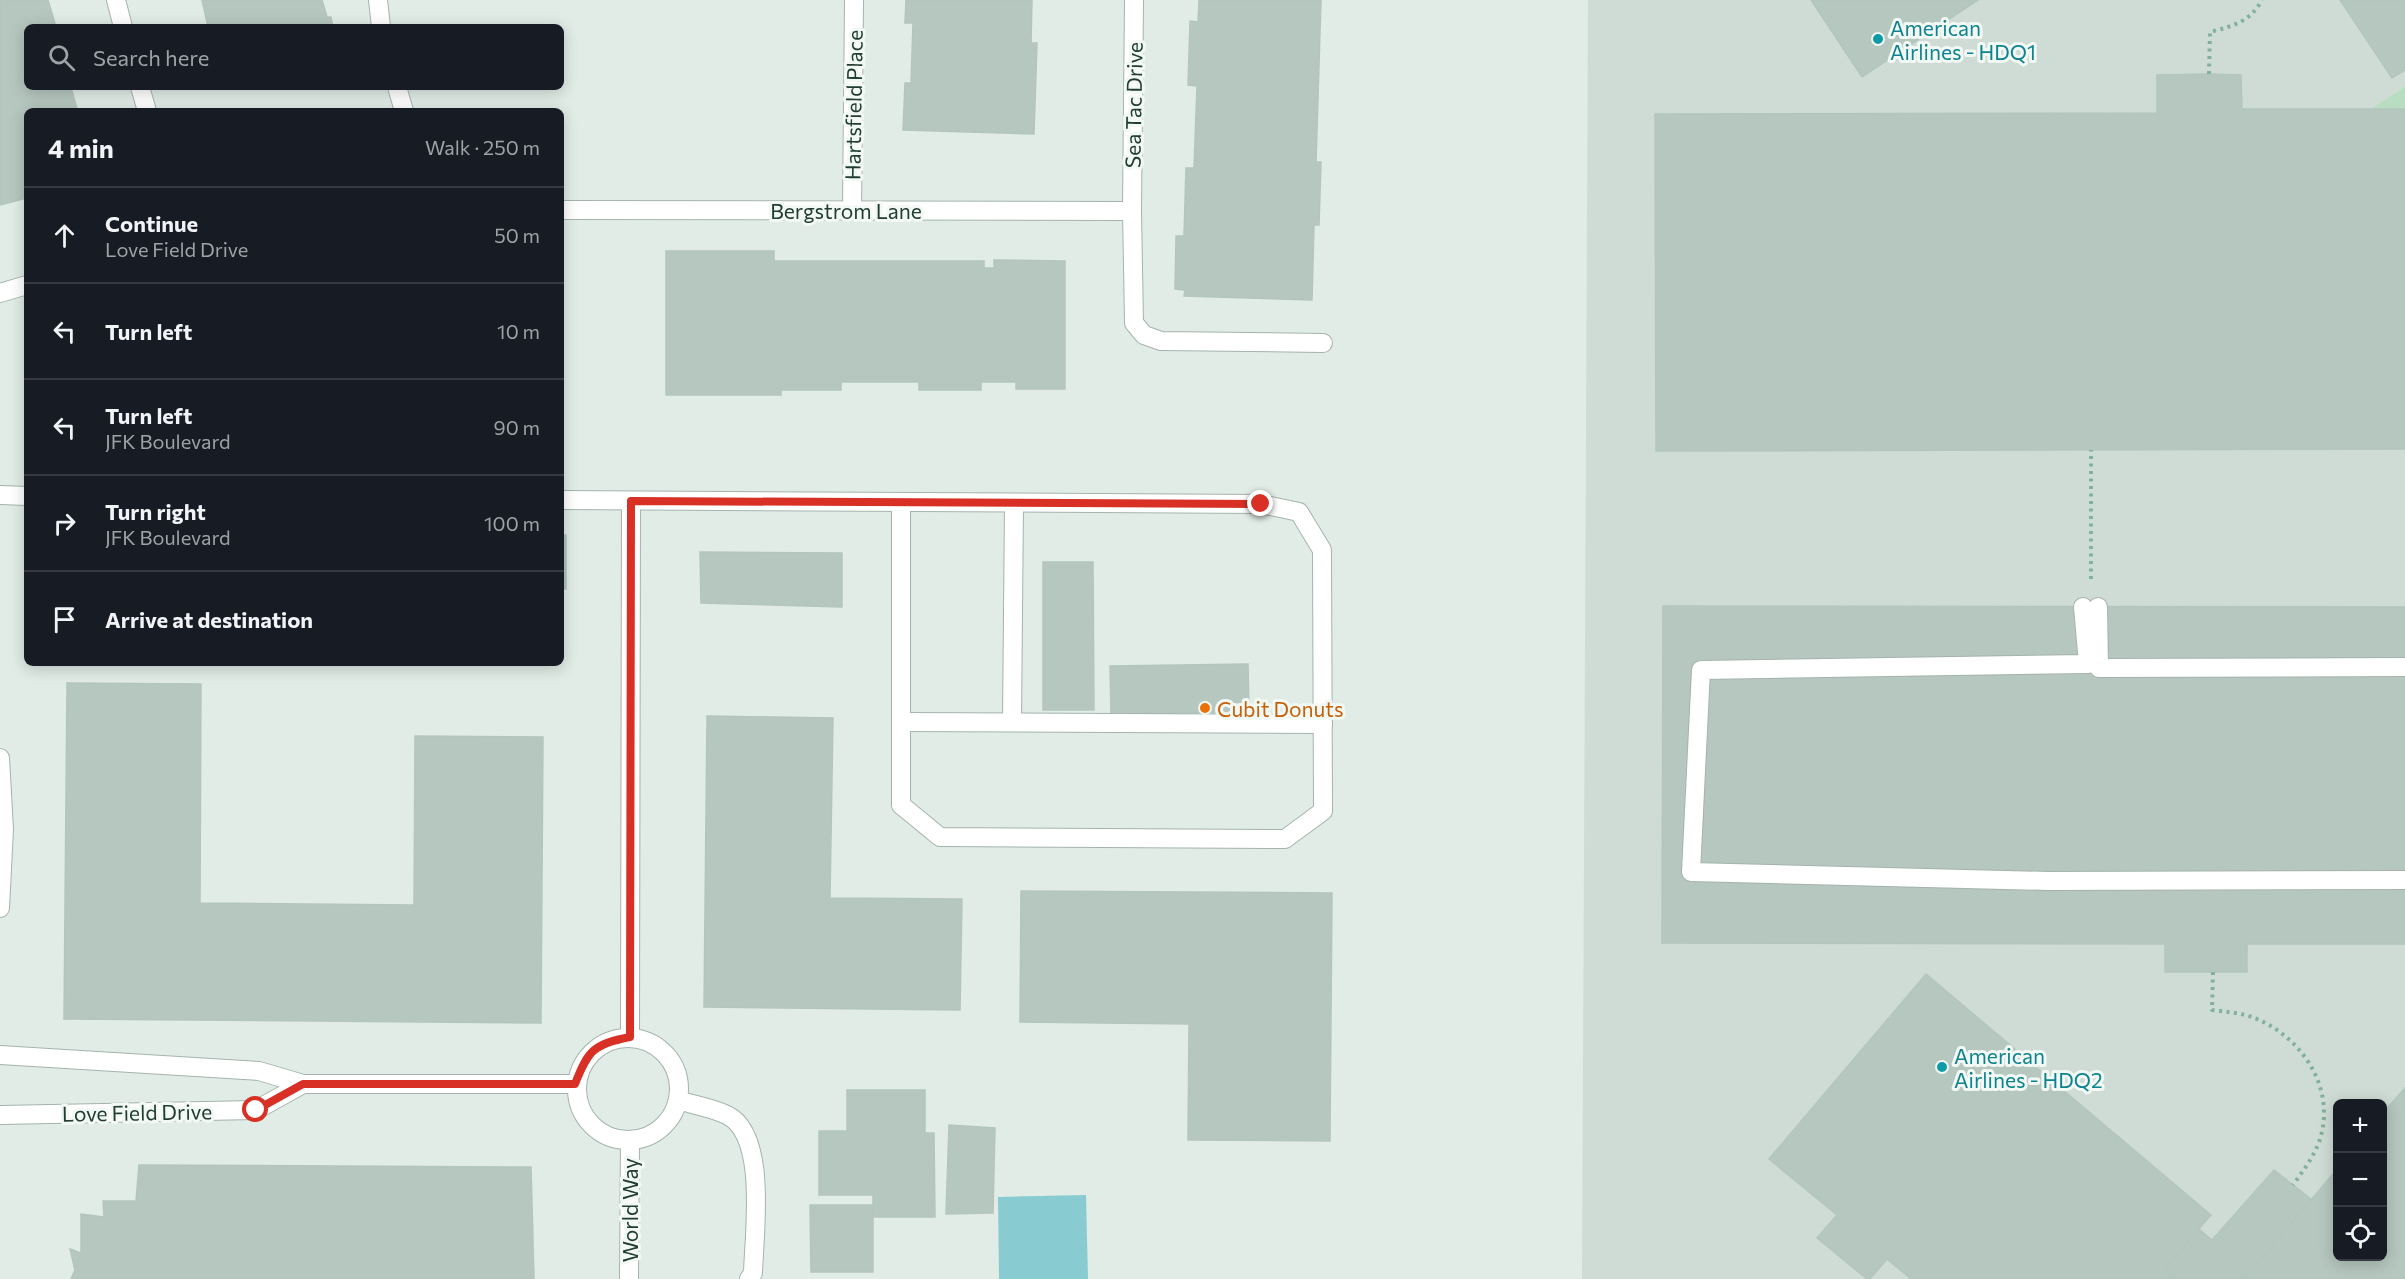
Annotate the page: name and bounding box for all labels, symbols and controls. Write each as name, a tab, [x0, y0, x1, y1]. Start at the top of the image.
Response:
place label: American Airlines - HDQ1	[1890, 15, 2036, 64]
search box	[24, 24, 564, 90]
street label: Hartsfield Place	[839, 30, 867, 180]
marker: American Airlines - HDQ1	[1871, 32, 1885, 46]
icon: search	[45, 41, 78, 74]
street label: Sea Tac Drive	[1119, 42, 1147, 168]
text: Search here	[93, 44, 209, 71]
text: 4 min	[48, 132, 114, 163]
text: Walk · 250 m	[425, 135, 540, 159]
street label: Bergstrom Lane	[770, 198, 922, 223]
text: Continue	[105, 210, 198, 237]
icon: ahead	[48, 219, 81, 252]
text: 50 m	[494, 223, 540, 247]
text: Love Field Drive	[105, 237, 248, 261]
icon: left	[48, 315, 81, 348]
text: Turn left	[105, 318, 192, 345]
text: 10 m	[497, 319, 540, 343]
text: Turn left	[105, 402, 192, 429]
icon: left	[48, 411, 81, 444]
text: 90 m	[494, 415, 540, 439]
text: JFK Boulevard	[105, 429, 231, 453]
route end	[1247, 490, 1273, 516]
text: Turn right	[105, 498, 206, 525]
icon: right	[48, 507, 81, 540]
text: 100 m	[484, 511, 540, 535]
text: JFK Boulevard	[105, 525, 231, 549]
icon: arrive	[48, 603, 81, 636]
text: Arrive at destination	[105, 606, 313, 633]
place label: Cubit Donuts	[1217, 696, 1344, 721]
marker: Cubit Donuts	[1198, 701, 1212, 715]
place label: American Airlines - HDQ2	[1954, 1043, 2103, 1092]
marker: American Airlines - HDQ2	[1935, 1060, 1949, 1074]
route start	[242, 1096, 268, 1122]
street label: Love Field Drive	[62, 1098, 212, 1126]
map controls	[2333, 1099, 2387, 1261]
button: +	[2333, 1099, 2387, 1153]
button: −	[2333, 1153, 2387, 1207]
street label: World Way	[617, 1158, 642, 1262]
button: locate	[2333, 1207, 2387, 1261]

